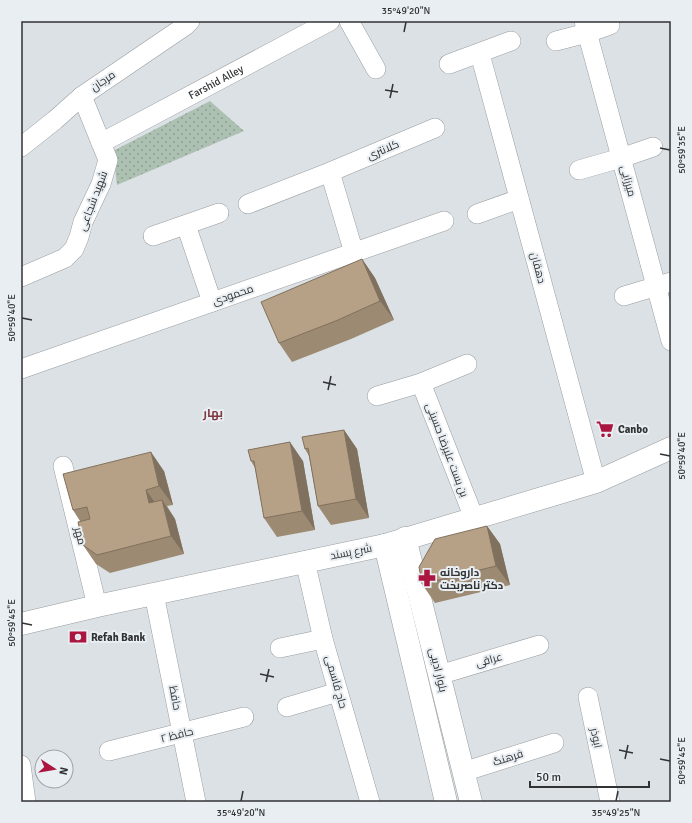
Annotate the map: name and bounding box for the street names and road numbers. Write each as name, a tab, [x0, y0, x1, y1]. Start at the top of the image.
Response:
street label: Farshid Alley	[186, 62, 246, 102]
street label: مرجان	[88, 68, 118, 94]
street label: کلانتری	[365, 137, 401, 163]
street label: میرزایی	[618, 164, 638, 198]
street label: شهید شجاعی	[76, 169, 110, 233]
street label: دهقان	[528, 251, 548, 285]
street label: محمودی	[211, 282, 255, 308]
street label: بن بست علیرضا حسینی	[423, 401, 471, 499]
street label: مهر	[71, 525, 88, 546]
street label: شرع پسند	[329, 542, 373, 563]
street label: بلوار ادیبی	[426, 647, 450, 694]
street label: عراقی	[474, 650, 504, 670]
street label: حاج قاسمی	[321, 654, 350, 710]
street label: حافظ	[166, 685, 184, 711]
street label: ۲ حافظ	[159, 725, 195, 745]
street label: ابوذر	[587, 726, 604, 749]
street label: فرهنگ	[491, 747, 525, 769]

